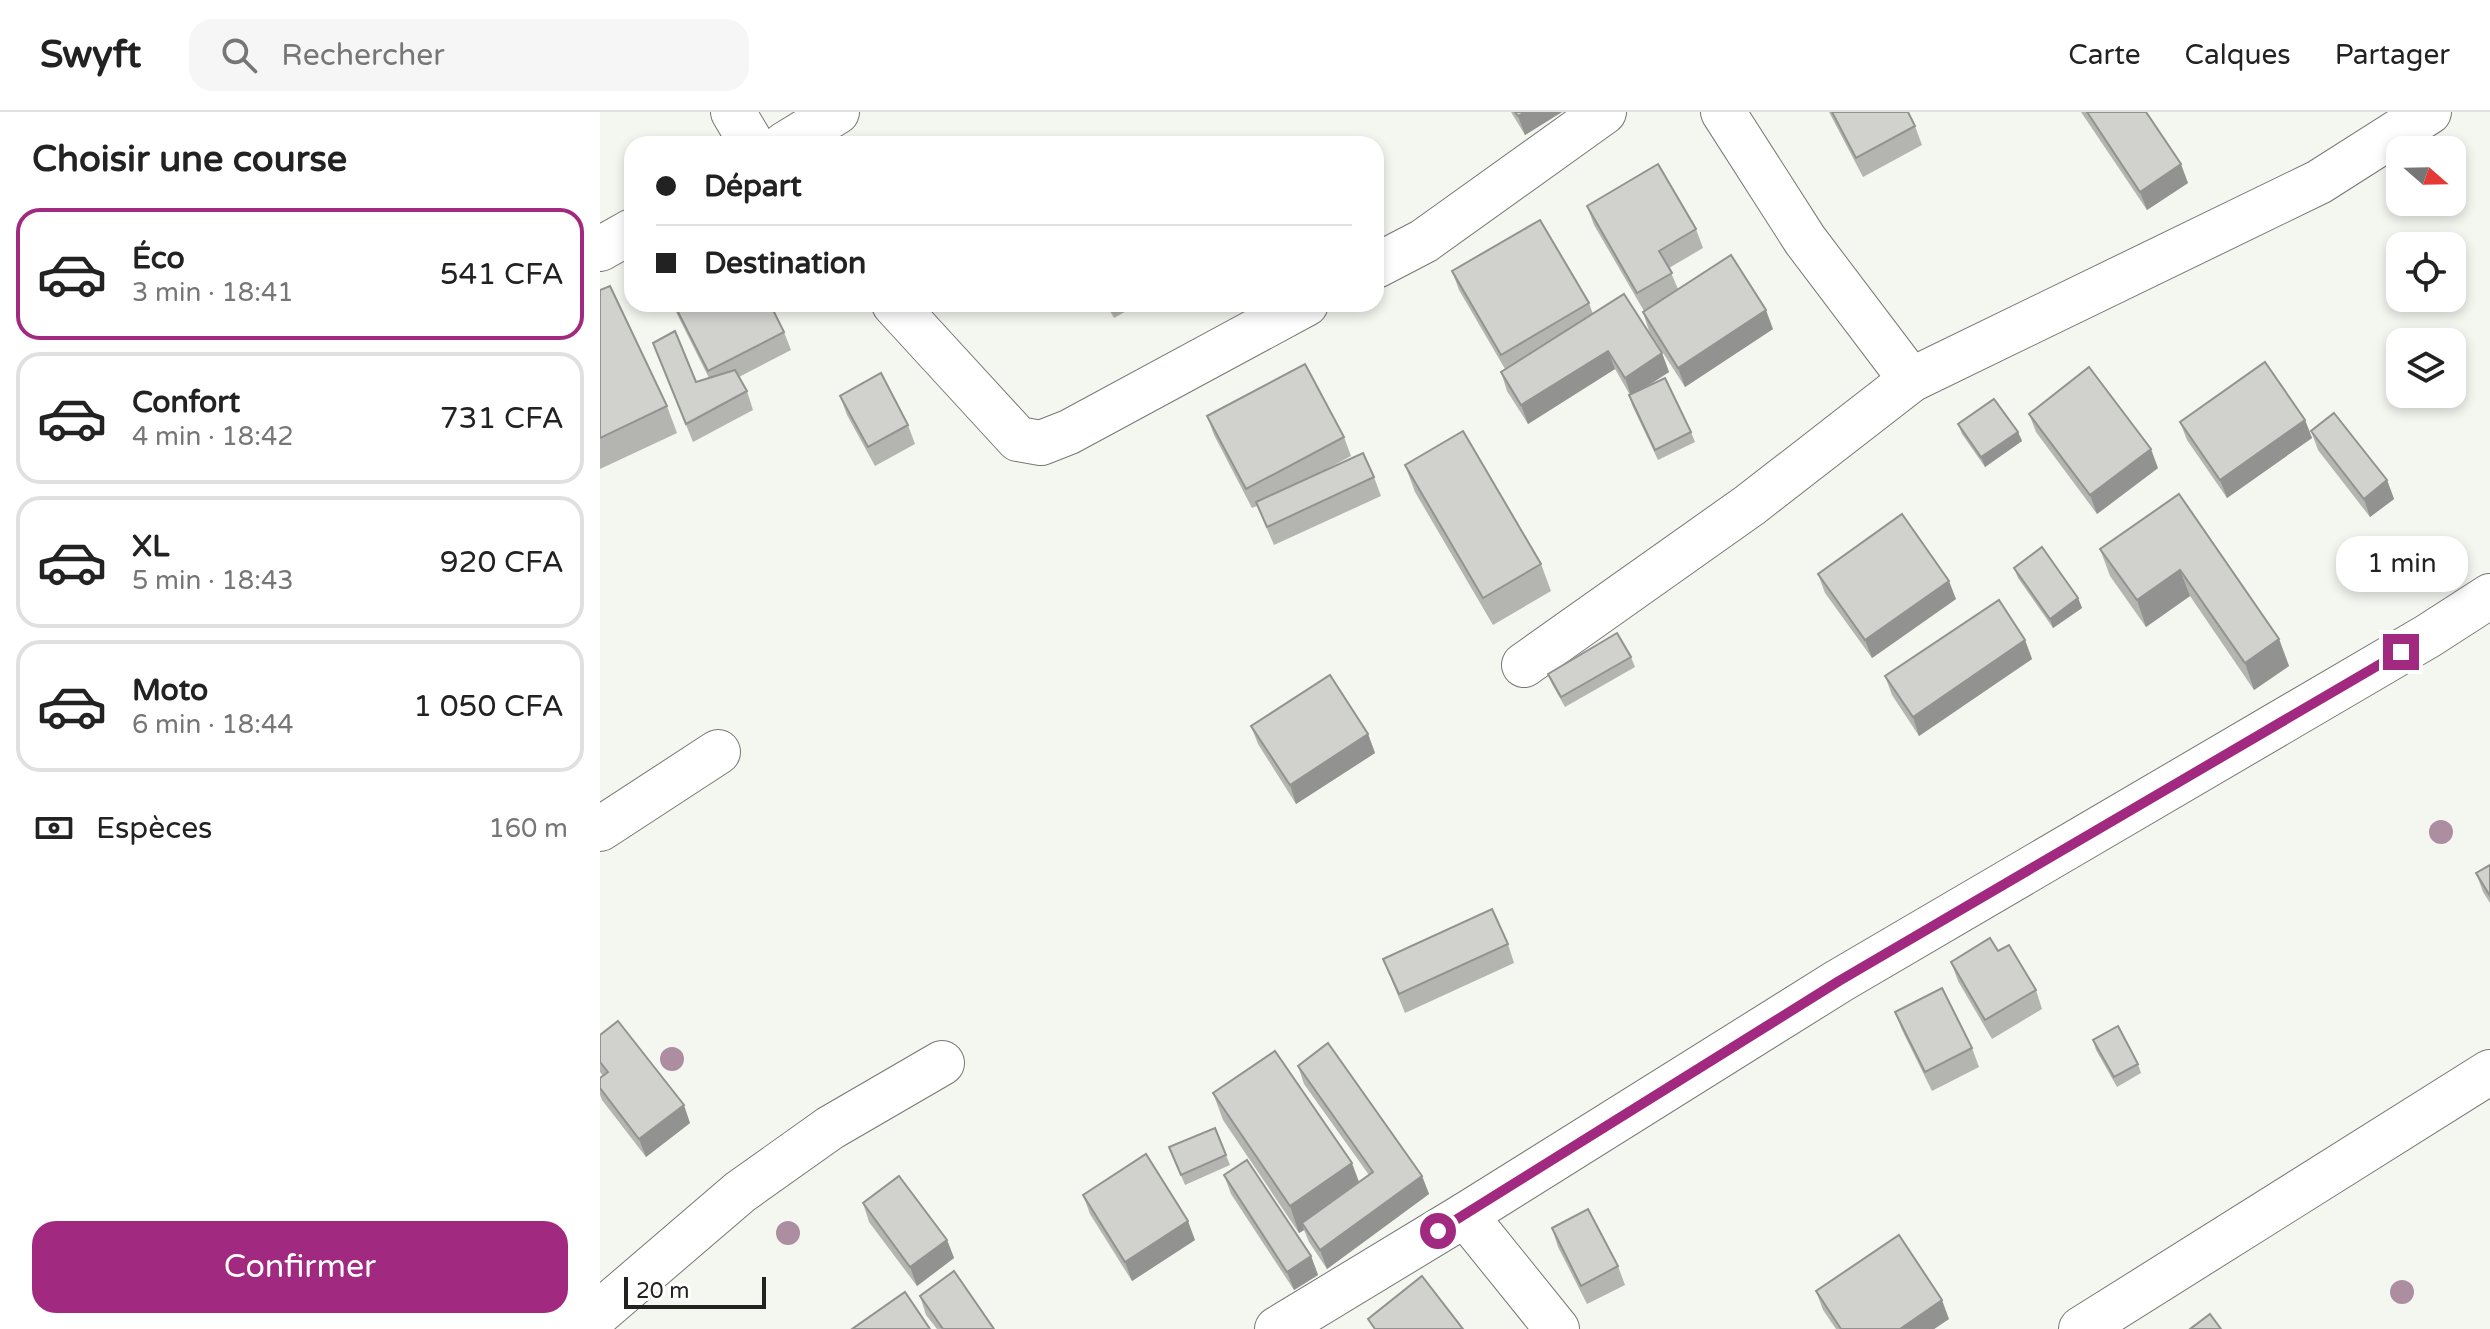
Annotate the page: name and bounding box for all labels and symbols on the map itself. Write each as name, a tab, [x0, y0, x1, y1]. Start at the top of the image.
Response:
north arrow	[2386, 136, 2466, 216]
callout: 1 min	[2335, 536, 2467, 592]
route end	[2383, 634, 2419, 670]
route start	[1420, 1213, 1456, 1249]
scale bar	[624, 1273, 766, 1309]

